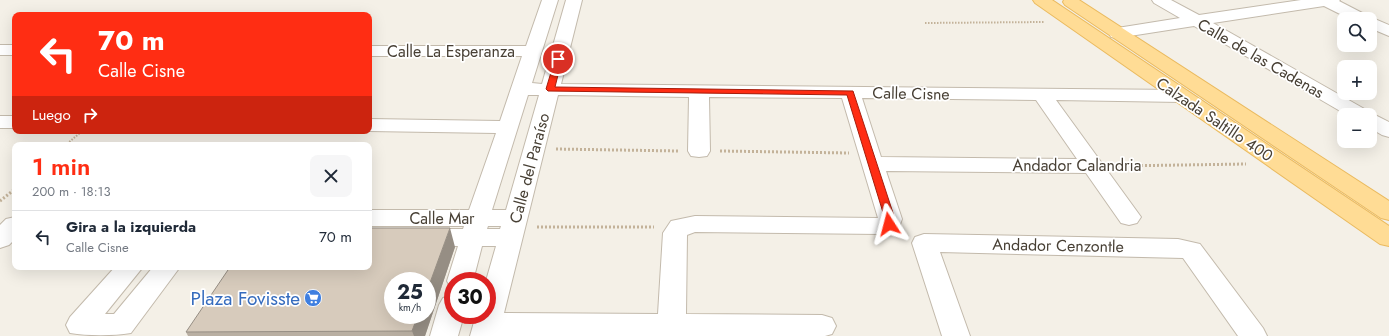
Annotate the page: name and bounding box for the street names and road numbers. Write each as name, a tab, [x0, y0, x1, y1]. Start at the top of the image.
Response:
street label: Calle de las Cadenas	[1193, 13, 1328, 104]
street label: Calle La Esperanza	[387, 40, 515, 63]
street label: Calzada Saltillo 400	[1152, 72, 1278, 167]
street label: Calle Cisne	[872, 81, 950, 106]
street label: Calle del Paraíso	[504, 110, 555, 226]
street label: Andador Calandria	[1013, 154, 1141, 177]
street label: Calle Mar	[409, 207, 475, 230]
street label: Andador Cenzontle	[992, 233, 1124, 258]

